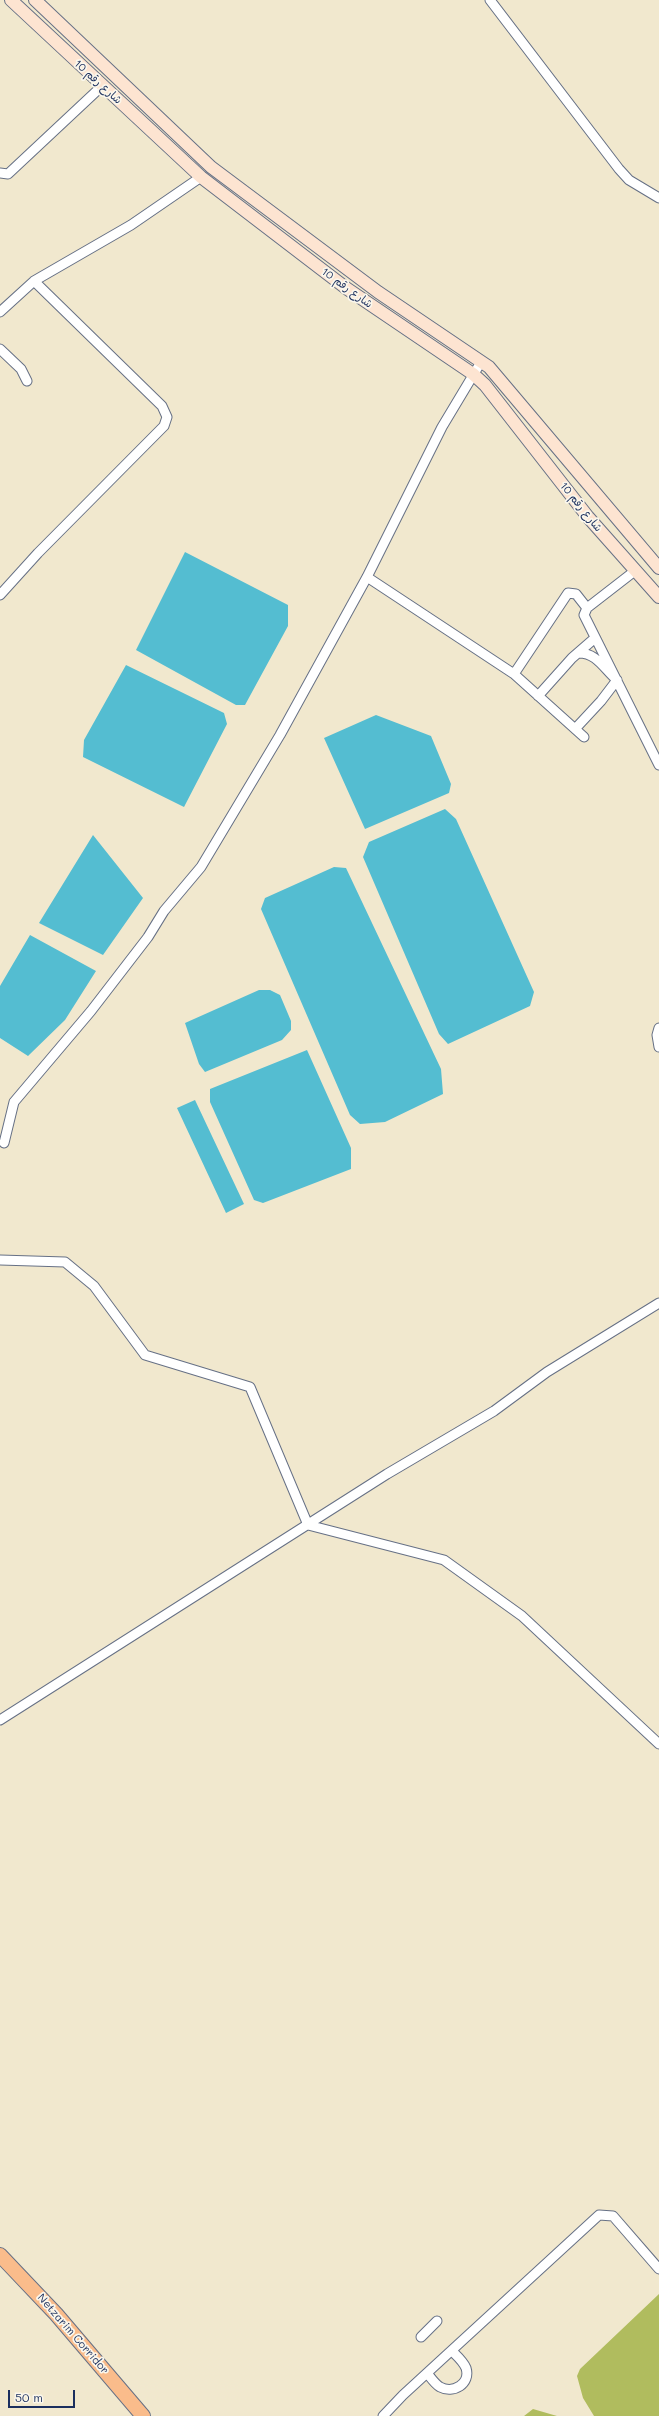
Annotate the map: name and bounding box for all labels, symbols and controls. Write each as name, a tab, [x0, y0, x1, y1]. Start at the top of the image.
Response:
street label: شارع رقم 10	[71, 57, 125, 107]
street label: شارع رقم 10	[319, 265, 375, 311]
street label: شارع رقم 10	[557, 480, 605, 534]
street label: Netzarim Corridor	[35, 2291, 111, 2377]
scale bar	[10, 2382, 77, 2408]
text: 50 m	[15, 2389, 43, 2405]

